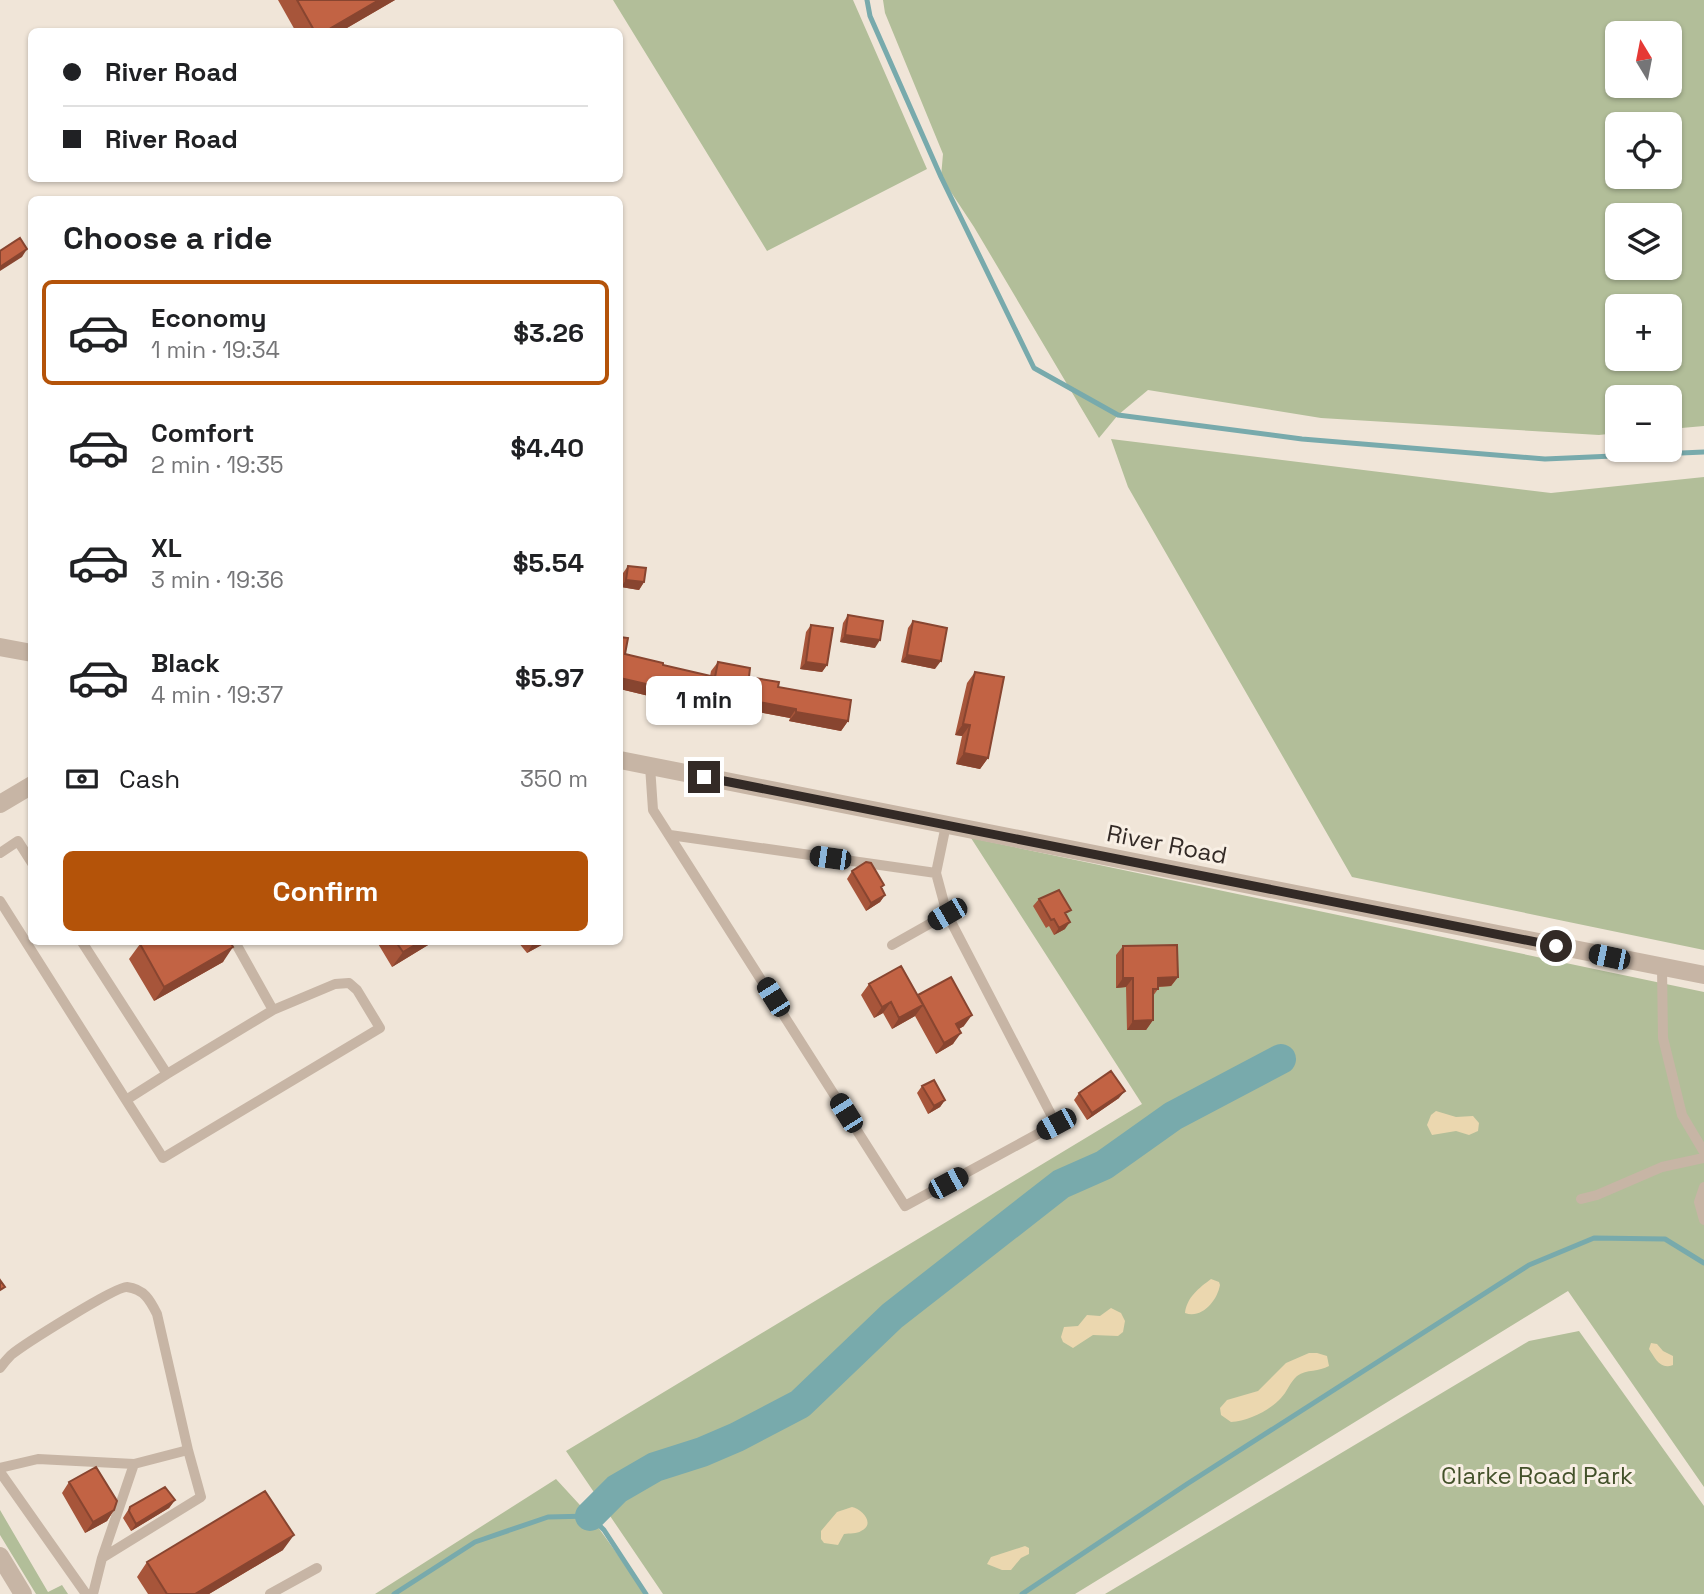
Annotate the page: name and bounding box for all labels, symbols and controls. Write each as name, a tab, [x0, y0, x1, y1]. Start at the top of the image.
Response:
north arrow	[1605, 21, 1682, 98]
map controls	[1605, 21, 1682, 462]
text: River Road	[105, 55, 238, 89]
button: locate	[1605, 112, 1682, 189]
text: River Road	[105, 122, 238, 156]
button: layers	[1605, 203, 1682, 280]
text: Choose a ride	[63, 218, 273, 258]
button: +	[1605, 294, 1682, 371]
icon: car	[67, 301, 130, 364]
text: Economy	[151, 301, 267, 335]
text: $3.26	[513, 316, 584, 350]
text: 1 min · 19:34	[151, 335, 280, 365]
button: −	[1605, 385, 1682, 462]
icon: car	[67, 416, 130, 479]
text: Comfort	[151, 416, 254, 450]
text: $4.40	[511, 431, 584, 465]
text: 2 min · 19:35	[151, 450, 284, 480]
icon: car	[67, 531, 130, 594]
text: XL	[151, 531, 182, 565]
text: $5.54	[513, 546, 584, 580]
text: 3 min · 19:36	[151, 565, 284, 595]
icon: car	[67, 646, 130, 709]
text: Black	[151, 646, 220, 680]
text: $5.97	[515, 661, 584, 695]
callout: 1 min	[646, 676, 762, 724]
text: 4 min · 19:37	[151, 680, 283, 710]
text: 1 min	[676, 685, 732, 715]
icon: cash	[63, 760, 101, 798]
route end	[688, 761, 720, 793]
text: Cash	[119, 762, 180, 796]
text: 350 m	[520, 764, 588, 794]
street label: River Road	[1104, 817, 1230, 871]
car	[808, 845, 853, 871]
button: Confirm	[63, 851, 588, 931]
car	[924, 894, 971, 934]
route start	[1540, 930, 1572, 962]
car	[1587, 942, 1632, 972]
car	[753, 974, 794, 1020]
car	[826, 1090, 867, 1136]
car	[1033, 1105, 1080, 1143]
car	[925, 1164, 972, 1202]
park label: Clarke Road Park	[1441, 1460, 1633, 1491]

